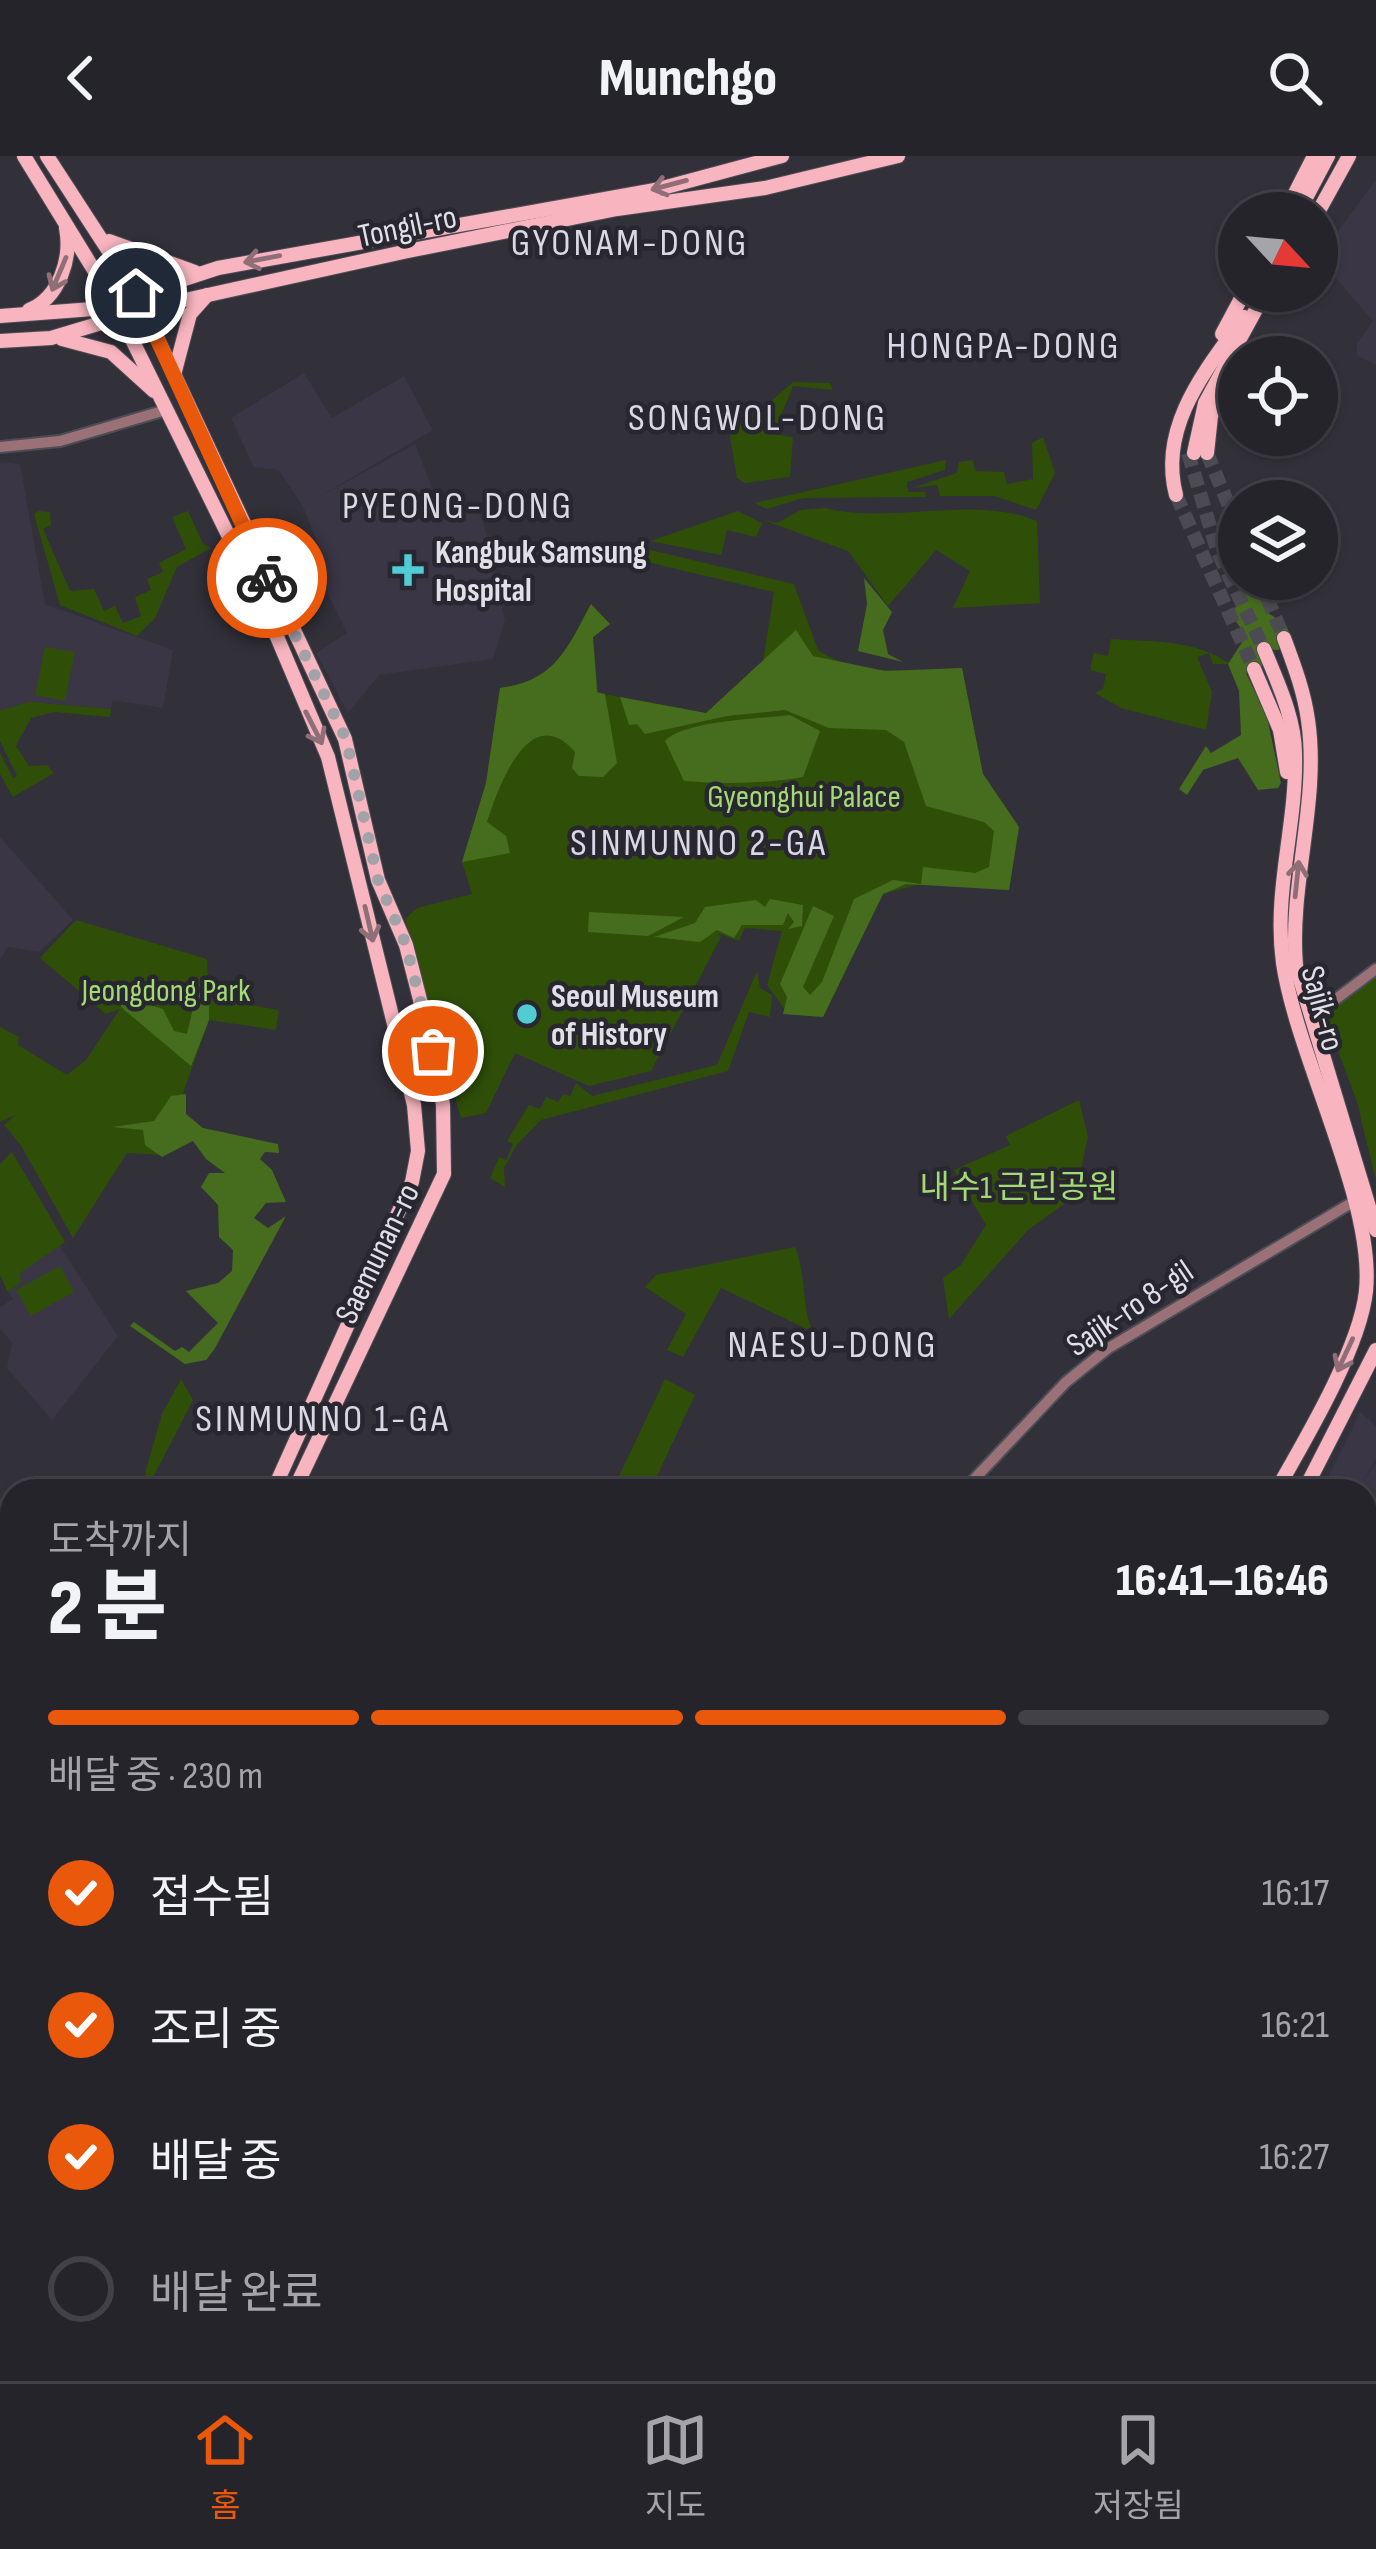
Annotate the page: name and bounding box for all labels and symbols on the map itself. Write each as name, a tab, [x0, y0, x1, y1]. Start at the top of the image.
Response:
one-way arrow	[651, 175, 689, 197]
north arrow	[1218, 192, 1338, 312]
street label: Tongil-ro	[355, 197, 460, 257]
district label: GYONAM-DONG	[511, 220, 749, 267]
pin	[85, 242, 187, 344]
one-way arrow	[244, 248, 283, 271]
one-way arrow	[47, 255, 68, 292]
district label: HONGPA-DONG	[886, 323, 1122, 370]
district label: SONGWOL-DONG	[628, 395, 888, 442]
district label: PYEONG-DONG	[342, 483, 574, 530]
courier	[207, 518, 327, 638]
place label: Kangbuk Samsung Hospital	[435, 533, 647, 611]
marker: Kangbuk Samsung Hospital	[392, 554, 424, 586]
one-way arrow	[303, 710, 326, 746]
park label: Gyeonghui Palace	[707, 777, 901, 817]
district label: SINMUNNO 2-GA	[570, 820, 828, 867]
one-way arrow	[1286, 861, 1309, 900]
one-way arrow	[359, 905, 381, 943]
street label: Sajik-ro	[1292, 962, 1353, 1055]
park label: Jeongdong Park	[80, 971, 251, 1011]
place label: Seoul Museum of History	[551, 977, 719, 1055]
pin	[382, 1000, 484, 1102]
marker: Seoul Museum of History	[514, 1001, 540, 1027]
park label: 내수1 근린공원	[920, 1168, 1118, 1208]
street label: Saemunan-ro	[327, 1177, 429, 1330]
street label: Sajik-ro 8-gil	[1059, 1252, 1201, 1366]
district label: NAESU-DONG	[728, 1322, 938, 1369]
one-way arrow	[1332, 1336, 1354, 1372]
district label: SINMUNNO 1-GA	[195, 1396, 451, 1443]

